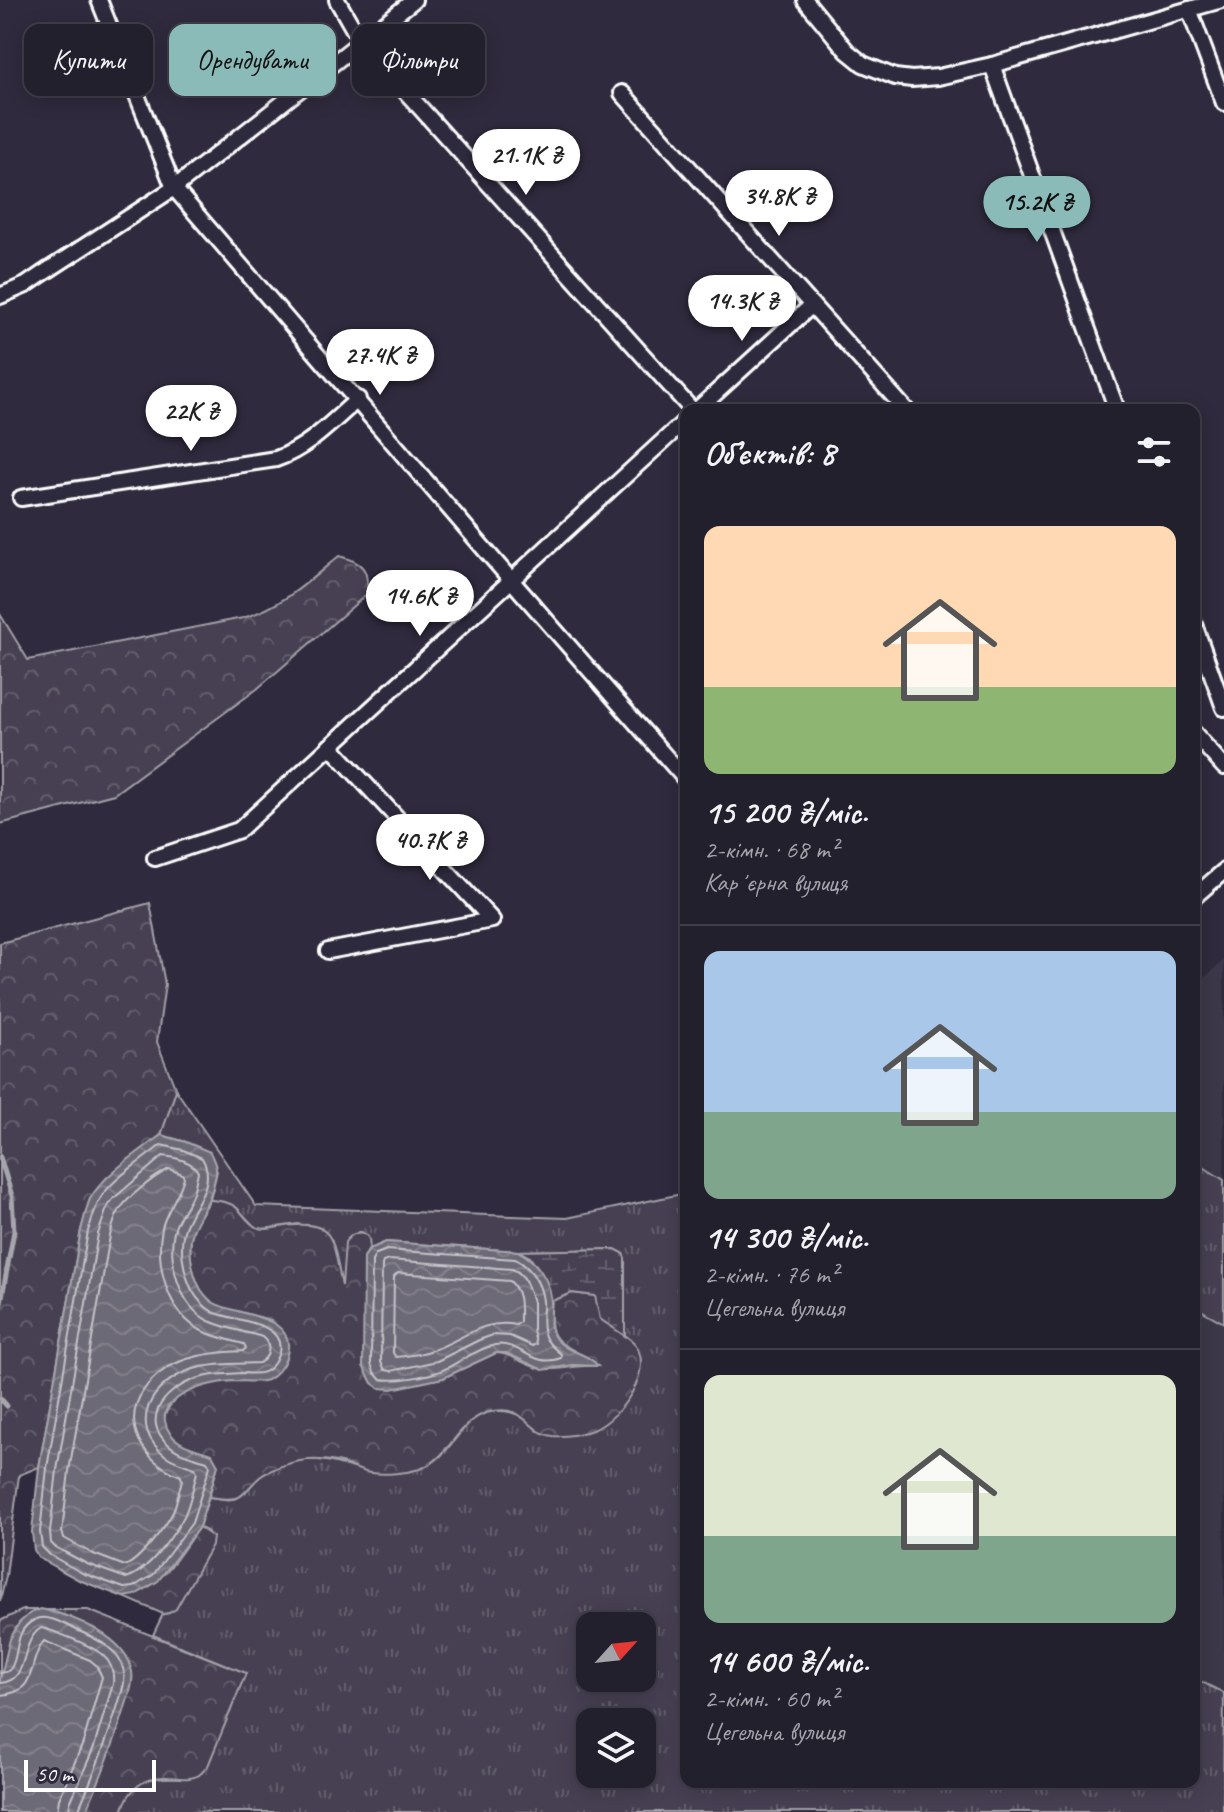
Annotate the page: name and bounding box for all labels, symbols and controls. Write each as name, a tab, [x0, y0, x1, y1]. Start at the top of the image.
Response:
chip: Купити	[24, 24, 153, 96]
chip: Орендувати	[169, 24, 336, 96]
chip: Фільтри	[352, 24, 485, 96]
pin: 21.1K ₴	[452, 129, 600, 197]
text: 21.1K ₴	[490, 138, 562, 171]
pin: 34.8K ₴	[705, 170, 853, 238]
pin: 15.2K ₴	[963, 176, 1111, 244]
text: 34.8K ₴	[743, 179, 815, 212]
text: 15.2K ₴	[1001, 185, 1073, 218]
pin: 14.3K ₴	[668, 275, 816, 343]
text: 14.3K ₴	[706, 284, 778, 317]
pin: 27.4K ₴	[306, 329, 454, 397]
text: 27.4K ₴	[344, 338, 416, 371]
pin: 22K ₴	[135, 385, 247, 453]
text: 22K ₴	[164, 394, 218, 427]
icon: filters	[1132, 430, 1176, 474]
text: Об’єктів: 8	[704, 431, 835, 474]
pin: 14.6K ₴	[346, 570, 494, 638]
icon: home	[868, 578, 1012, 722]
text: 14.6K ₴	[384, 579, 456, 612]
text: 15 200 ₴/міс.	[704, 790, 868, 833]
pin: 40.7K ₴	[356, 814, 504, 882]
text: 40.7K ₴	[394, 823, 466, 856]
text: 2-кімн. · 68 m²	[704, 833, 838, 866]
text: Карʼєрна вулиця	[704, 866, 848, 899]
icon: home	[868, 1003, 1012, 1147]
text: 14 300 ₴/міс.	[704, 1215, 868, 1258]
text: 2-кімн. · 76 m²	[704, 1258, 838, 1291]
text: Цегельна вулиця	[704, 1291, 844, 1324]
icon: home	[868, 1427, 1012, 1571]
north arrow	[576, 1612, 656, 1692]
map controls	[576, 1612, 656, 1788]
text: 14 600 ₴/міс.	[704, 1639, 869, 1682]
text: 2-кімн. · 60 m²	[704, 1682, 838, 1715]
button: layers	[576, 1708, 656, 1788]
text: Цегельна вулиця	[704, 1715, 844, 1748]
scale bar	[24, 1756, 156, 1792]
text: 50 m	[36, 1760, 73, 1788]

